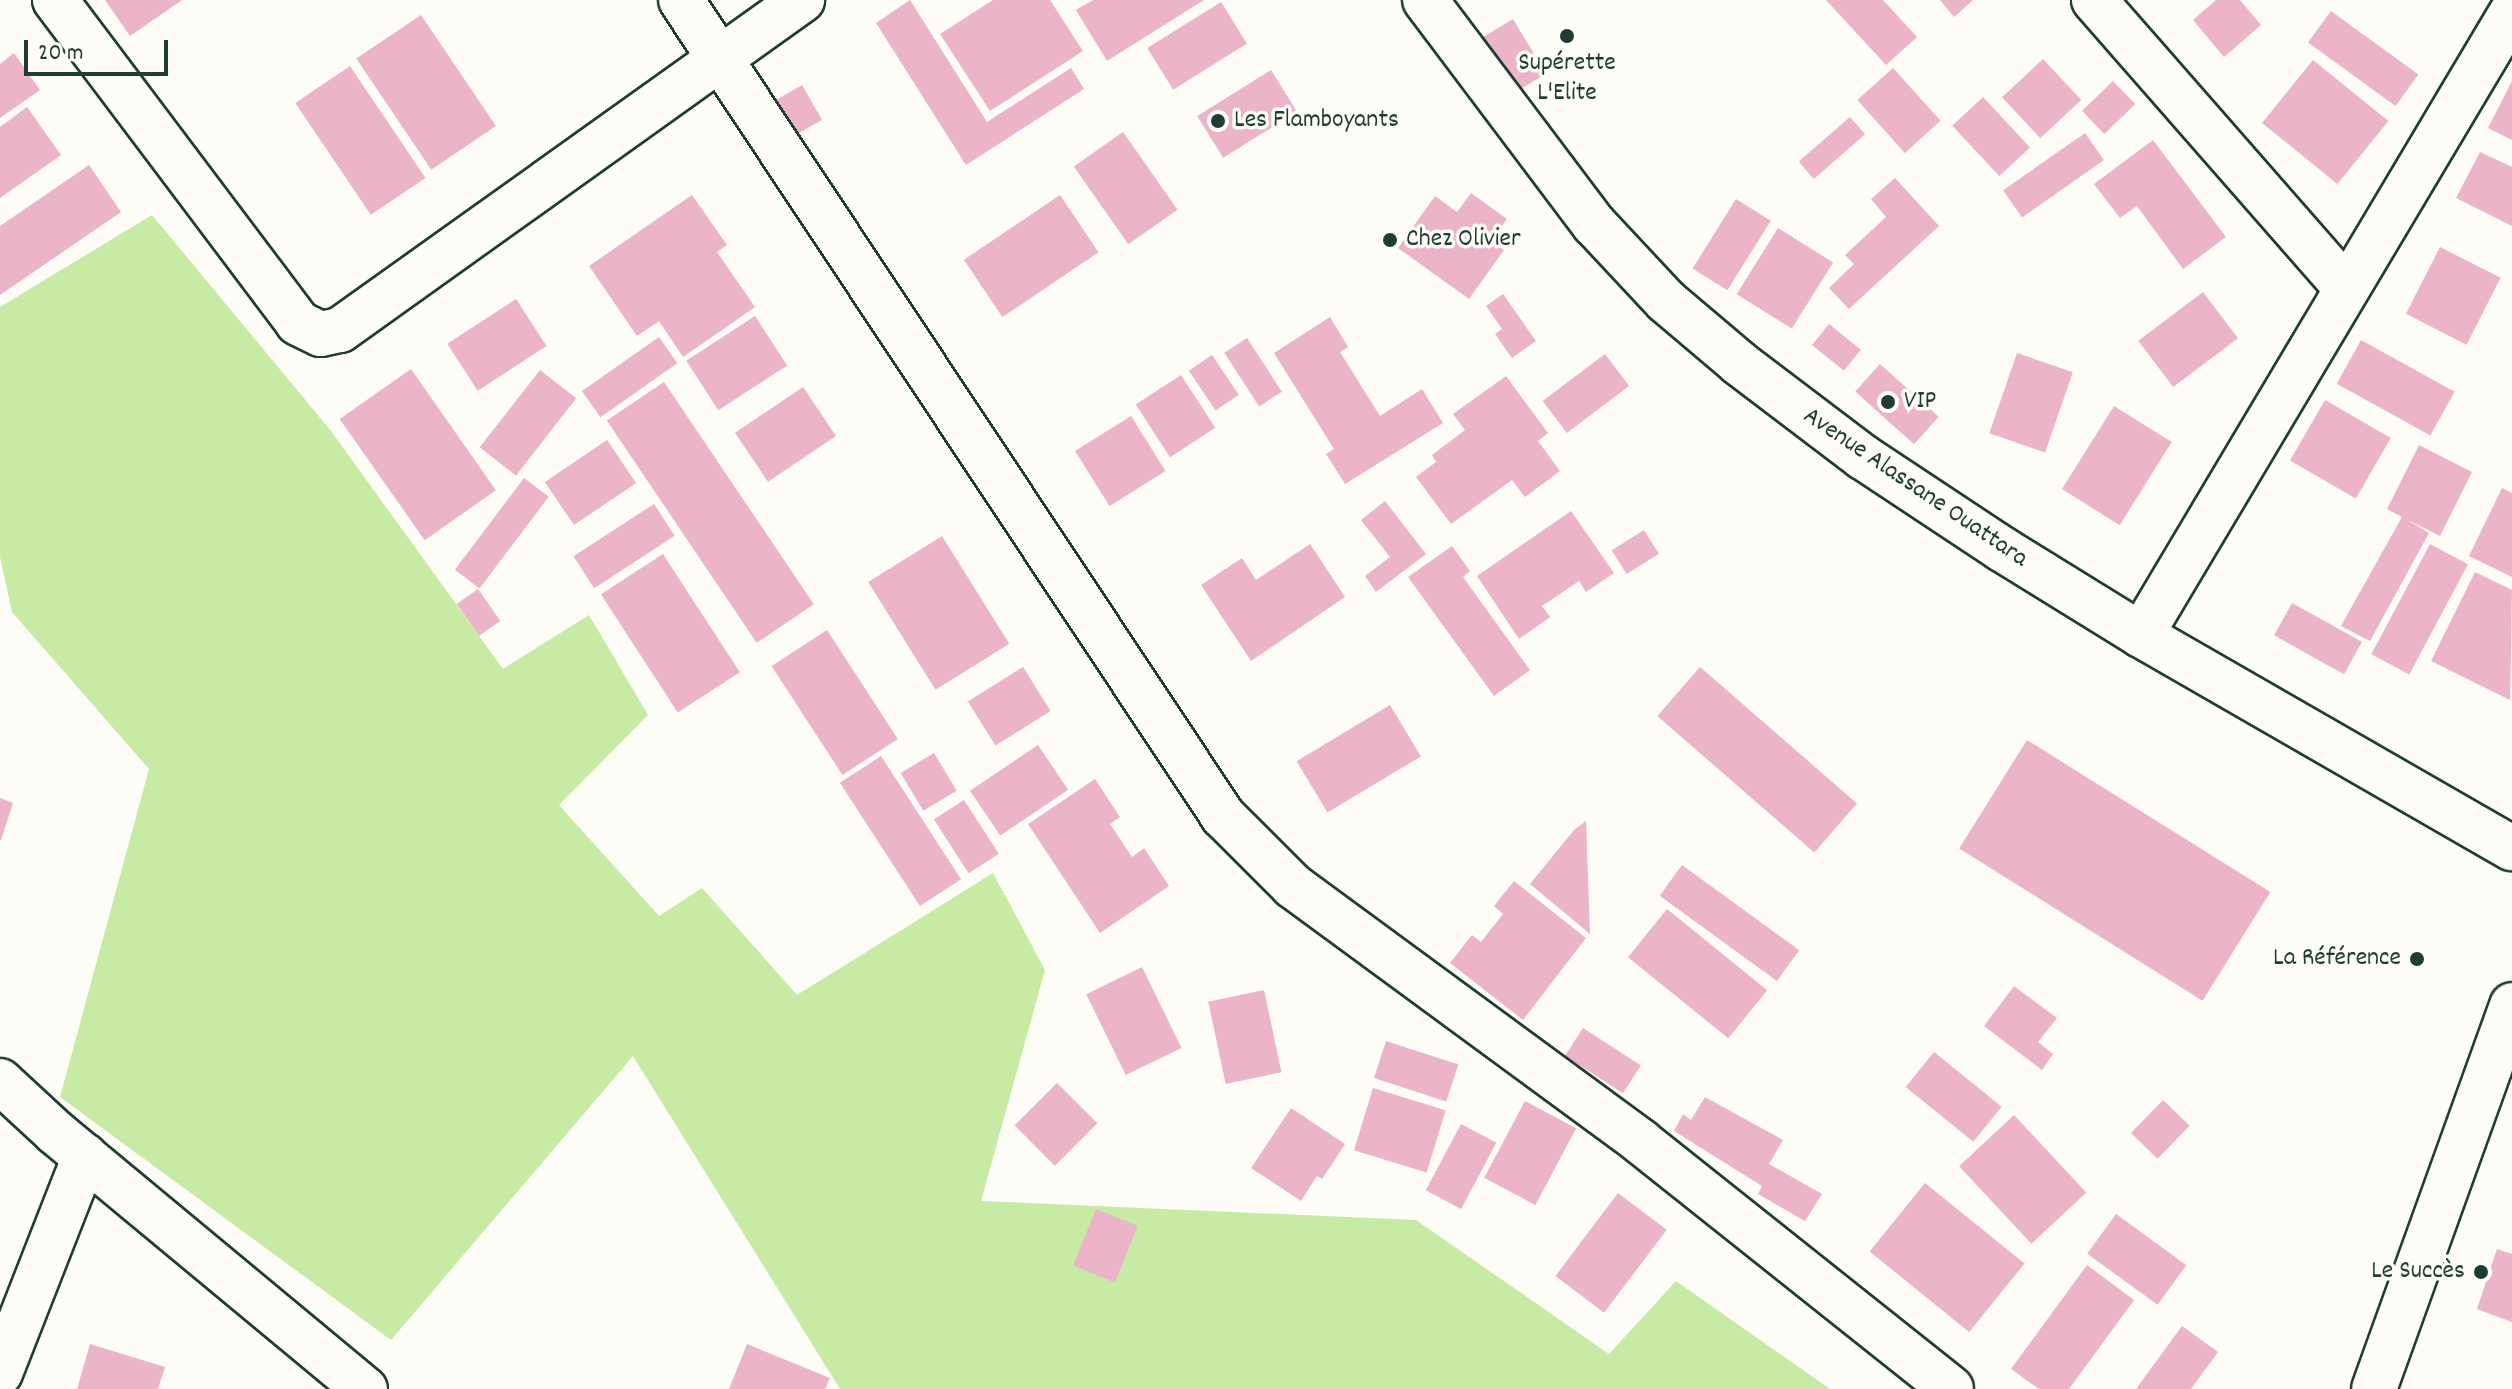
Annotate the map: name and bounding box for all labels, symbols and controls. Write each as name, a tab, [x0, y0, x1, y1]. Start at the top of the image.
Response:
scale bar	[28, 24, 172, 74]
marker: Supérette L'Elite	[1558, 27, 1576, 45]
text: 20 m	[38, 37, 84, 71]
place label: Supérette L'Elite	[1518, 48, 1616, 110]
place label: Les Flamboyants	[1234, 105, 1399, 137]
marker: Les Flamboyants	[1209, 112, 1227, 130]
place label: Chez Olivier	[1406, 224, 1521, 256]
marker: Chez Olivier	[1381, 231, 1399, 249]
place label: VIP	[1904, 386, 1936, 418]
marker: VIP	[1879, 393, 1897, 411]
street label: Avenue Alassane Ouattara	[1797, 401, 2033, 575]
place label: La Référence	[2273, 943, 2401, 975]
marker: La Référence	[2408, 950, 2426, 968]
place label: Le Succès	[2371, 1256, 2465, 1288]
marker: Le Succès	[2472, 1263, 2490, 1281]

